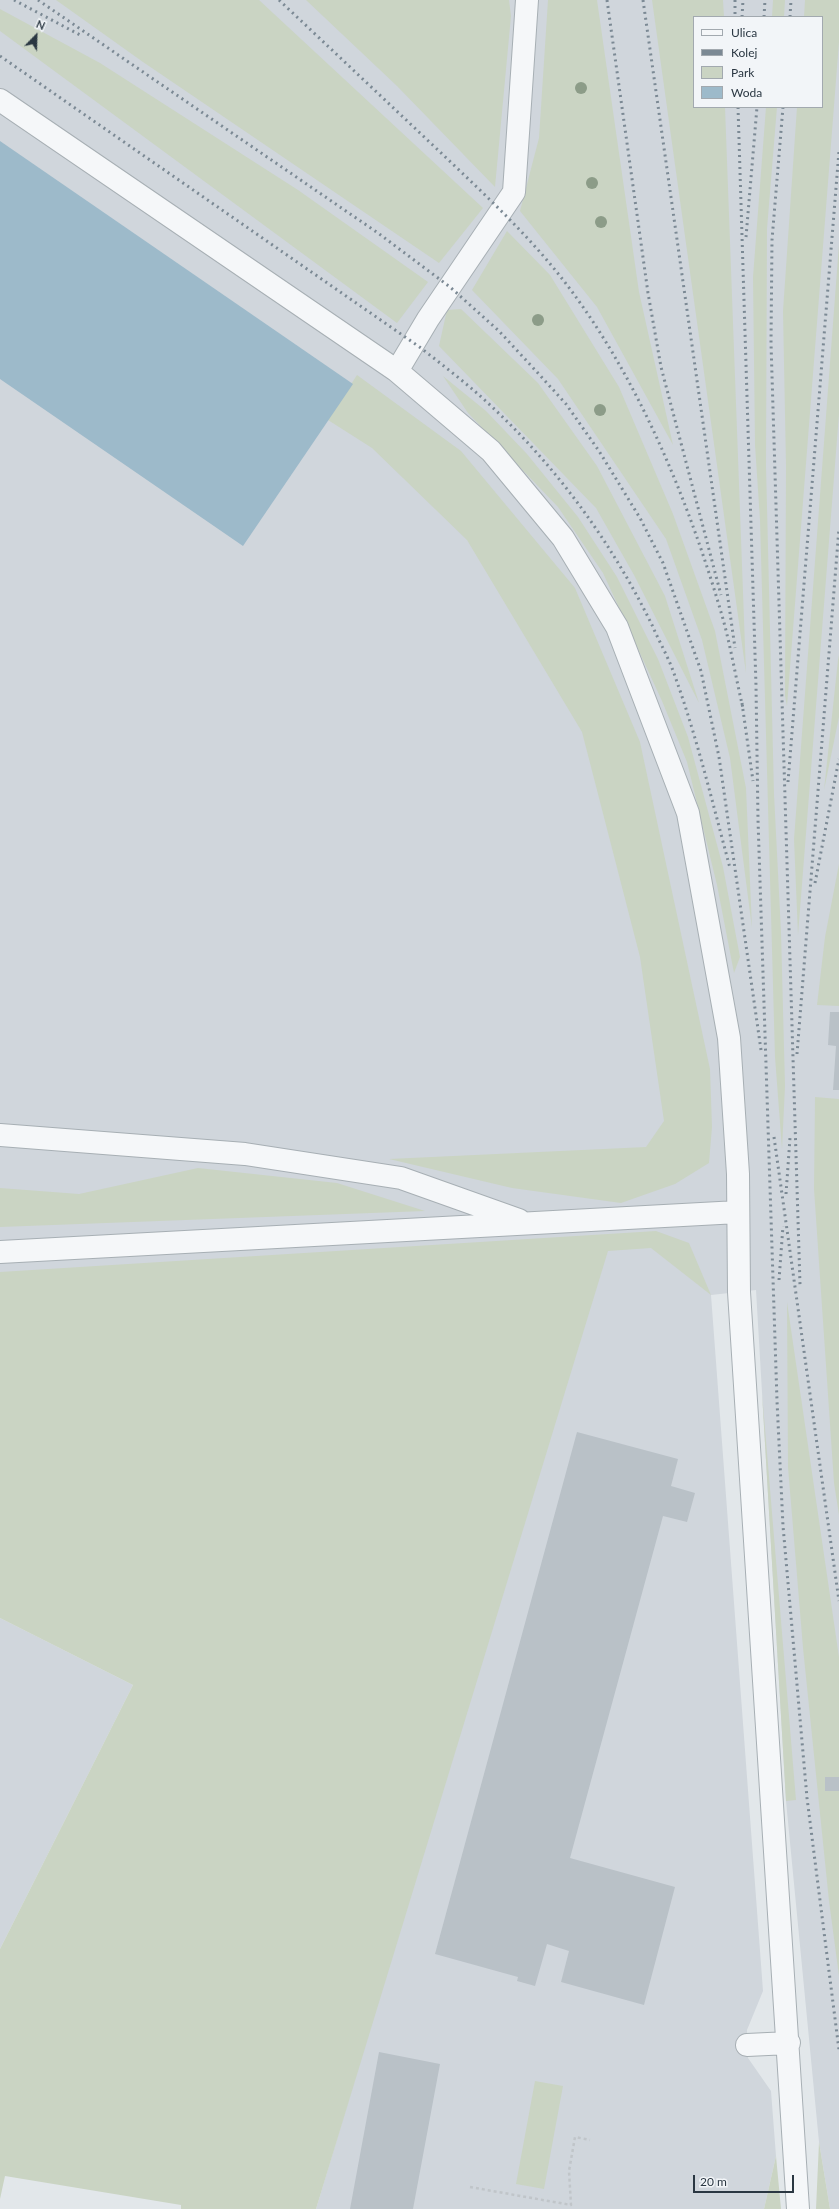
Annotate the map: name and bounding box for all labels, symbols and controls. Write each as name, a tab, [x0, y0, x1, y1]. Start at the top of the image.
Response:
north arrow	[16, 16, 56, 56]
legend	[693, 16, 823, 108]
text: N	[34, 17, 47, 32]
text: Ulica	[731, 25, 757, 40]
text: Kolej	[731, 45, 757, 60]
text: Park	[731, 65, 754, 80]
text: Woda	[731, 85, 762, 100]
scale bar	[695, 2167, 796, 2193]
text: 20 m	[700, 2174, 727, 2189]

